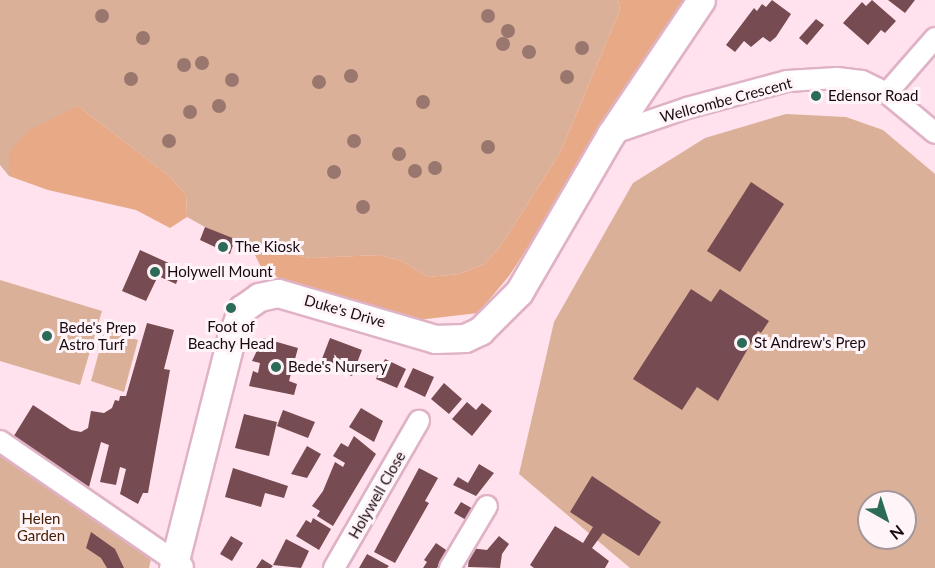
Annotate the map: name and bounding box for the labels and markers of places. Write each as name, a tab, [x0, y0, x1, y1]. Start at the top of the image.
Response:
place label: Edensor Road	[828, 87, 919, 105]
marker: Edensor Road	[809, 89, 823, 103]
place label: The Kiosk	[235, 238, 300, 256]
marker: The Kiosk	[216, 240, 230, 254]
place label: Holywell Mount	[167, 263, 273, 281]
marker: Holywell Mount	[148, 265, 162, 279]
marker: Foot of Beachy Head	[224, 301, 238, 315]
place label: Foot of Beachy Head	[188, 317, 274, 352]
place label: Bede's Prep Astro Turf	[59, 318, 136, 353]
marker: Bede's Prep Astro Turf	[40, 329, 54, 343]
place label: St Andrew's Prep	[754, 334, 866, 352]
marker: St Andrew's Prep	[735, 336, 749, 350]
place label: Bede's Nursery	[288, 358, 388, 376]
marker: Bede's Nursery	[269, 360, 283, 374]

